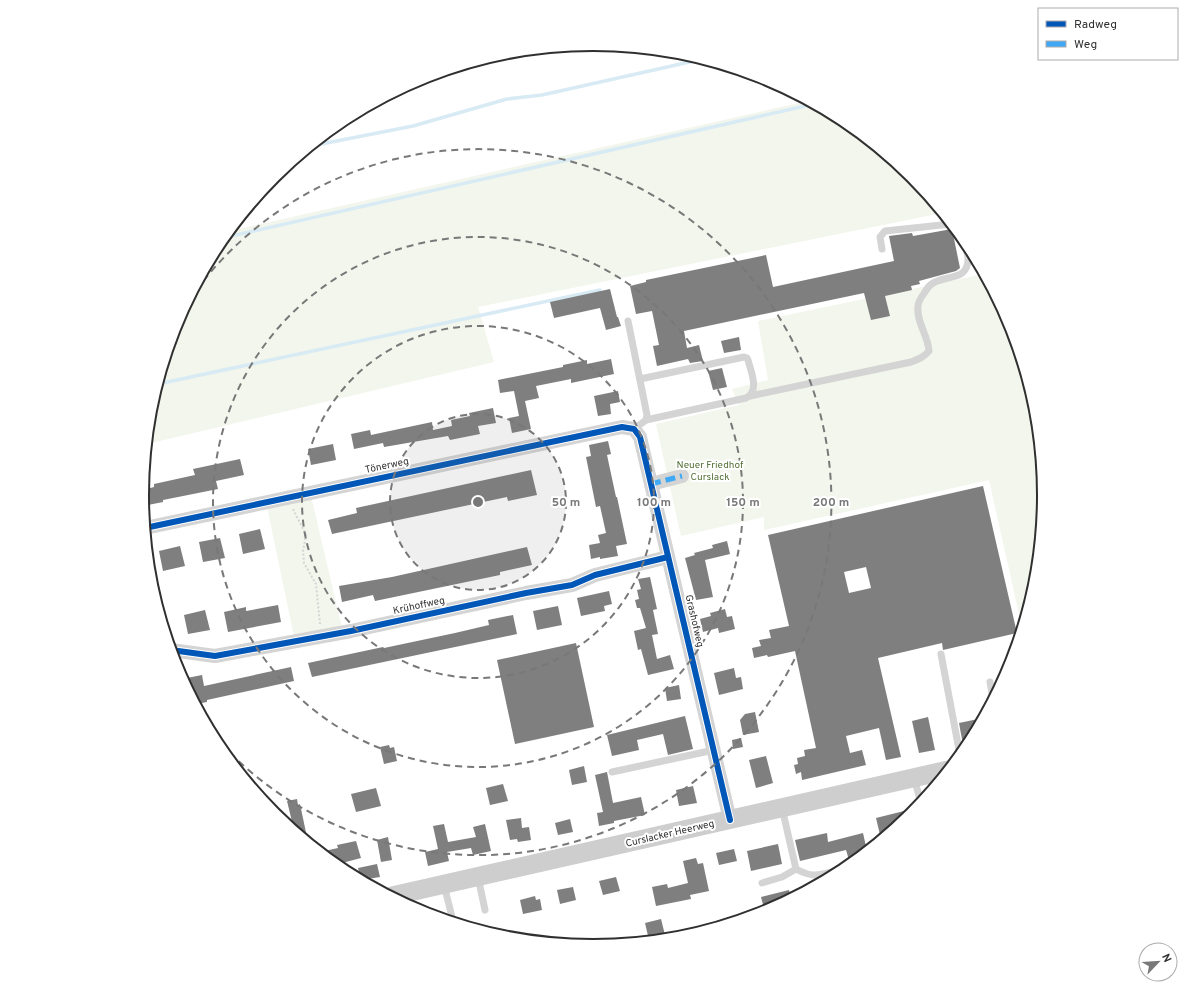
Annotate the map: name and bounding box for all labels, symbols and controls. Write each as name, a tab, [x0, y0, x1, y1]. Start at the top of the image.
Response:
legend	[1038, 8, 1178, 60]
text: Radweg	[1074, 17, 1117, 33]
text: Weg	[1074, 37, 1097, 53]
street label: Tönerweg	[364, 455, 410, 477]
park label: Neuer Friedhof Curslack	[677, 459, 744, 484]
centre of rings	[471, 495, 485, 509]
text: 50 m	[552, 495, 580, 511]
text: 100 m	[637, 495, 671, 511]
text: 150 m	[726, 495, 760, 511]
text: 200 m	[813, 495, 849, 511]
street label: Grashofweg	[682, 593, 706, 649]
street label: Krühoffweg	[392, 594, 446, 618]
street label: Curslacker Heerweg	[624, 817, 716, 851]
north arrow	[1138, 942, 1178, 982]
text: N	[1158, 952, 1174, 965]

